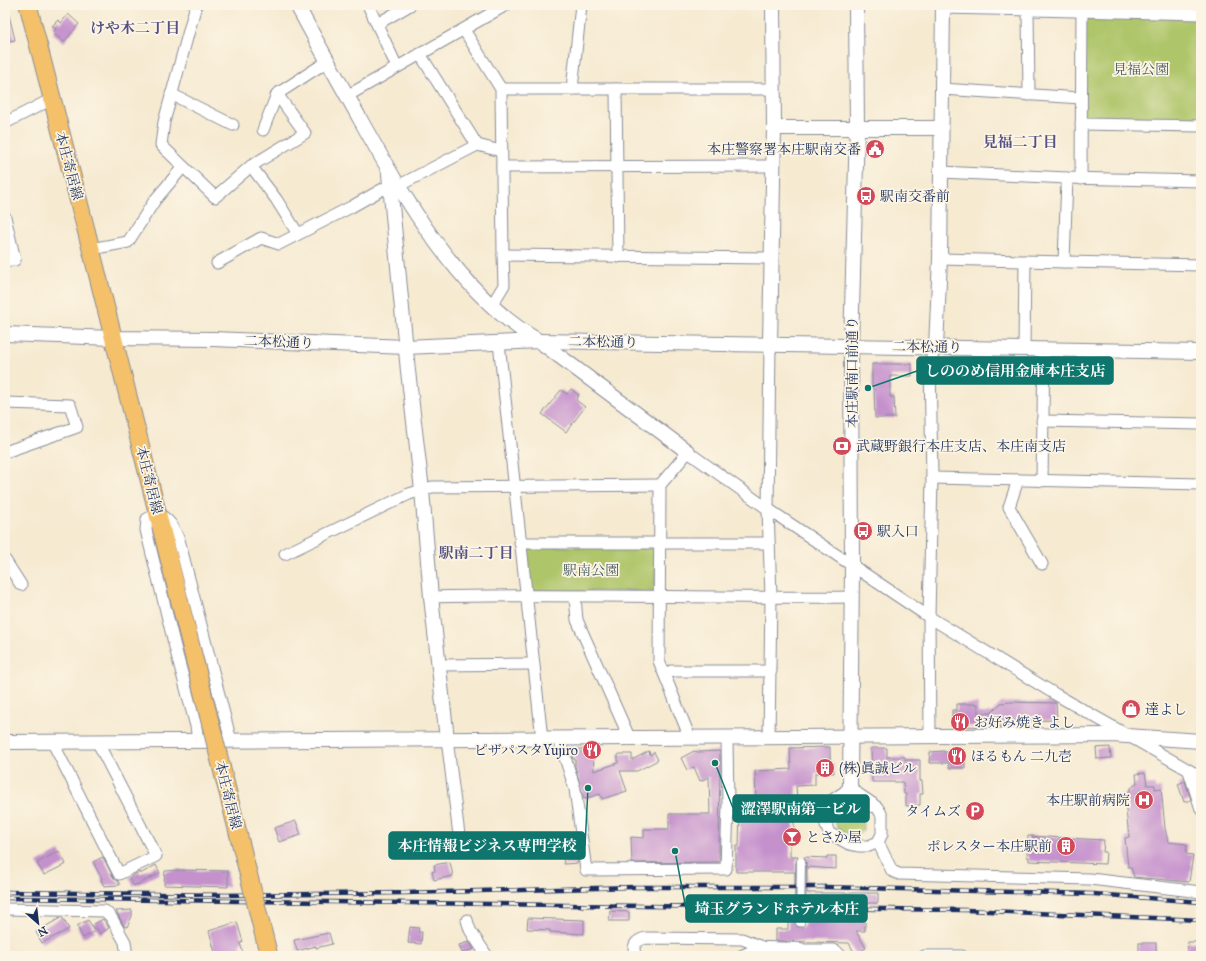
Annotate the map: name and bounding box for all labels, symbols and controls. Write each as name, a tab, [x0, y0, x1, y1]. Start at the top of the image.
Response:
district label: けや木二丁目	[90, 19, 180, 37]
park label: 見福公園	[1113, 61, 1169, 78]
street label: 本庄寄居線	[52, 130, 86, 202]
district label: 見福二丁目	[982, 133, 1058, 151]
public building icon: 本庄警察署本庄駅南交番	[864, 138, 886, 160]
place label: 本庄警察署本庄駅南交番	[707, 141, 861, 158]
bus stop icon: 駅南交番前	[855, 185, 877, 207]
place label: 駅南交番前	[880, 188, 950, 205]
street label: 本庄駅南口前通り	[844, 316, 861, 428]
street label: 二本松通り	[244, 332, 314, 352]
street label: 二本松通り	[568, 333, 638, 351]
street label: 二本松通り	[892, 338, 962, 356]
callout: しののめ信用金庫本庄支店	[917, 357, 1113, 384]
text: しののめ信用金庫本庄支店	[925, 362, 1105, 380]
bank icon: 武蔵野銀行本庄支店、本庄南支店	[831, 435, 853, 457]
place label: 武蔵野銀行本庄支店、本庄南支店	[856, 438, 1066, 455]
street label: 本庄寄居線	[132, 444, 166, 516]
bus stop icon: 駅入口	[852, 520, 874, 542]
place label: 駅入口	[877, 523, 919, 540]
district label: 駅南二丁目	[438, 544, 514, 562]
park label: 駅南公園	[563, 562, 619, 579]
shop icon: 達よし	[1120, 698, 1142, 720]
place label: 達よし	[1145, 701, 1187, 718]
restaurant icon: お好み焼き よし	[949, 711, 971, 733]
place label: お好み焼き よし	[974, 714, 1075, 731]
restaurant icon: ピザパスタYujiro	[581, 739, 603, 761]
place label: ピザパスタYujiro	[474, 742, 578, 759]
restaurant icon: ほるもん 二九壱	[946, 745, 968, 767]
place label: ほるもん 二九壱	[971, 748, 1072, 765]
building icon: (株)眞誠ビル	[814, 757, 836, 779]
street label: 本庄寄居線	[211, 759, 245, 831]
place label: (株)眞誠ビル	[839, 760, 917, 778]
hospital icon: 本庄駅前病院	[1133, 789, 1155, 811]
place label: 本庄駅前病院	[1046, 792, 1130, 809]
callout: 澀澤駅南第一ビル	[733, 795, 869, 822]
text: 澀澤駅南第一ビル	[741, 800, 861, 818]
parking icon: タイムズ	[964, 800, 986, 822]
place label: タイムズ	[905, 803, 961, 820]
bar icon: とさか屋	[781, 826, 803, 848]
place label: とさか屋	[806, 829, 862, 846]
callout: 本庄情報ビジネス専門学校	[389, 832, 585, 859]
building icon: ポレスター本庄駅前	[1055, 835, 1077, 857]
text: 本庄情報ビジネス専門学校	[397, 837, 577, 855]
place label: ポレスター本庄駅前	[926, 838, 1052, 855]
callout: 埼玉グランドホテル本庄	[686, 895, 867, 922]
text: 埼玉グランドホテル本庄	[695, 900, 859, 918]
north arrow	[18, 903, 58, 943]
text: N	[35, 923, 50, 940]

